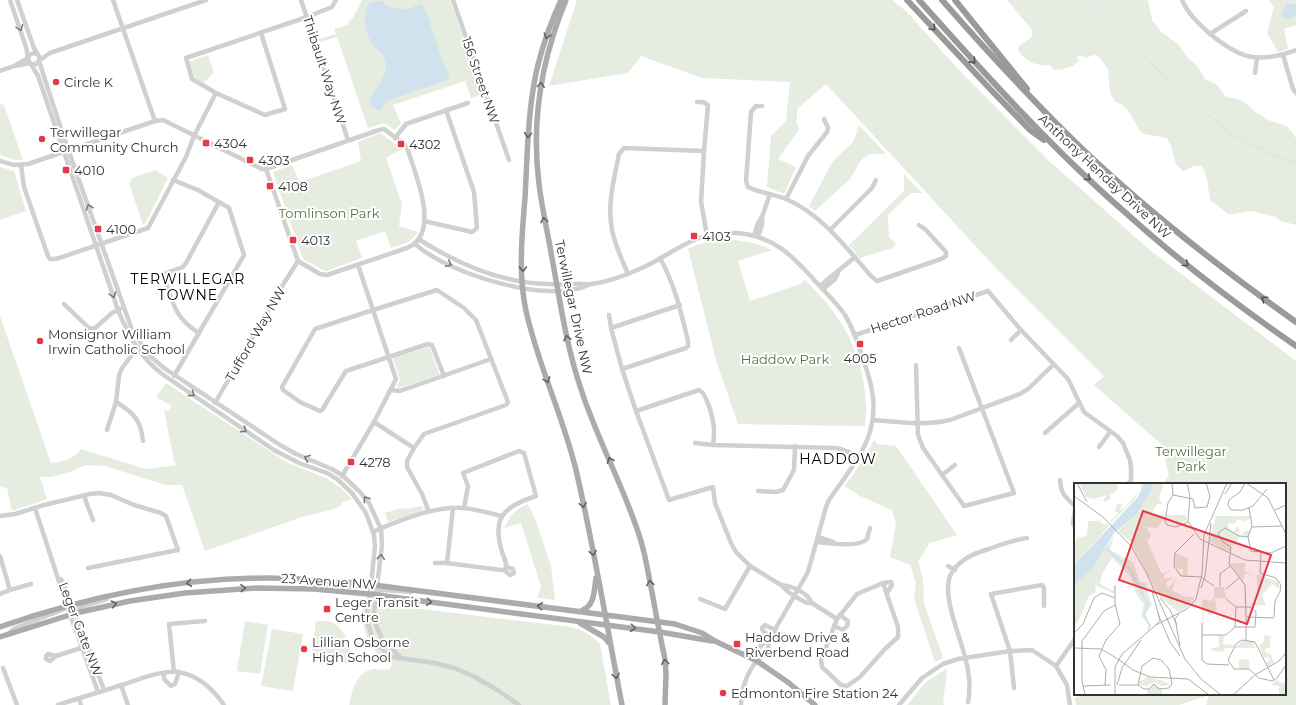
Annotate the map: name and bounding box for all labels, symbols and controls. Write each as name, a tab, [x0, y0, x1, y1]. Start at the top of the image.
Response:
street label: Thibault Way NW	[300, 14, 350, 126]
one-way arrow	[929, 23, 936, 31]
one-way arrow	[15, 25, 24, 32]
one-way arrow	[543, 33, 551, 40]
street label: 156 Street NW	[459, 34, 503, 126]
one-way arrow	[968, 56, 975, 63]
place label: Circle K	[64, 74, 114, 90]
marker: Circle K	[51, 77, 61, 87]
one-way arrow	[536, 82, 545, 88]
street label: Anthony Henday Drive NW	[1035, 110, 1175, 242]
place label: Terwillegar Community Church	[50, 124, 179, 155]
one-way arrow	[523, 132, 532, 138]
marker: Terwillegar Community Church	[37, 134, 47, 144]
place label: 4304	[214, 135, 247, 151]
place label: 4302	[409, 136, 441, 152]
marker: 4304	[201, 138, 211, 148]
marker: 4302	[396, 139, 406, 149]
place label: 4303	[258, 152, 290, 168]
marker: 4303	[245, 155, 255, 165]
place label: 4010	[74, 162, 105, 178]
marker: 4010	[61, 165, 71, 175]
one-way arrow	[1083, 173, 1091, 181]
place label: 4108	[278, 178, 308, 194]
marker: 4108	[265, 181, 275, 191]
one-way arrow	[85, 203, 93, 210]
park label: Tomlinson Park	[279, 205, 380, 221]
one-way arrow	[541, 217, 549, 223]
place label: 4100	[106, 221, 136, 237]
marker: 4100	[93, 224, 103, 234]
place label: 4103	[702, 228, 731, 244]
marker: 4103	[689, 231, 699, 241]
place label: 4013	[301, 232, 330, 248]
marker: 4013	[288, 235, 298, 245]
street label: Terwillegar Drive NW	[552, 238, 596, 376]
one-way arrow	[444, 259, 452, 267]
one-way arrow	[1181, 259, 1188, 266]
one-way arrow	[518, 266, 527, 272]
district label: TERWILLEGAR TOWNE	[131, 270, 245, 304]
street label: Tufford Way NW	[221, 284, 289, 384]
street label: Hector Road NW	[868, 287, 978, 337]
one-way arrow	[109, 292, 117, 299]
one-way arrow	[1261, 296, 1268, 304]
place label: Monsignor William Irwin Catholic School	[48, 326, 185, 357]
one-way arrow	[564, 335, 572, 341]
marker: Monsignor William Irwin Catholic School	[35, 336, 45, 346]
marker: 4005	[855, 339, 865, 349]
place label: 4005	[843, 350, 877, 366]
park label: Haddow Park	[741, 351, 829, 367]
one-way arrow	[542, 376, 551, 383]
one-way arrow	[187, 389, 194, 396]
one-way arrow	[240, 425, 247, 433]
park label: Terwillegar Park	[1155, 443, 1227, 474]
district label: HADDOW	[799, 450, 877, 468]
place label: 4278	[359, 454, 391, 470]
one-way arrow	[304, 455, 311, 463]
marker: 4278	[346, 457, 356, 467]
one-way arrow	[606, 457, 614, 464]
inset map	[1074, 483, 1286, 695]
one-way arrow	[363, 496, 371, 503]
one-way arrow	[578, 502, 587, 508]
one-way arrow	[588, 549, 596, 556]
one-way arrow	[376, 554, 385, 560]
street label: 23 Avenue NW	[281, 570, 377, 592]
one-way arrow	[186, 578, 192, 587]
street label: Leger Gate NW	[56, 580, 106, 678]
one-way arrow	[646, 580, 655, 586]
one-way arrow	[240, 584, 246, 593]
place label: Leger Transit Centre	[335, 594, 419, 625]
one-way arrow	[426, 597, 432, 606]
one-way arrow	[111, 601, 117, 609]
one-way arrow	[537, 602, 543, 611]
marker: Leger Transit Centre	[322, 604, 332, 614]
one-way arrow	[630, 624, 636, 633]
place label: Haddow Drive & Riverbend Road	[745, 629, 850, 660]
place label: Lillian Osborne High School	[312, 634, 410, 665]
marker: Haddow Drive & Riverbend Road	[732, 639, 742, 649]
marker: Lillian Osborne High School	[299, 644, 309, 654]
one-way arrow	[661, 659, 670, 666]
one-way arrow	[612, 673, 620, 679]
place label: Edmonton Fire Station 24	[731, 685, 898, 701]
marker: Edmonton Fire Station 24	[718, 688, 728, 698]

